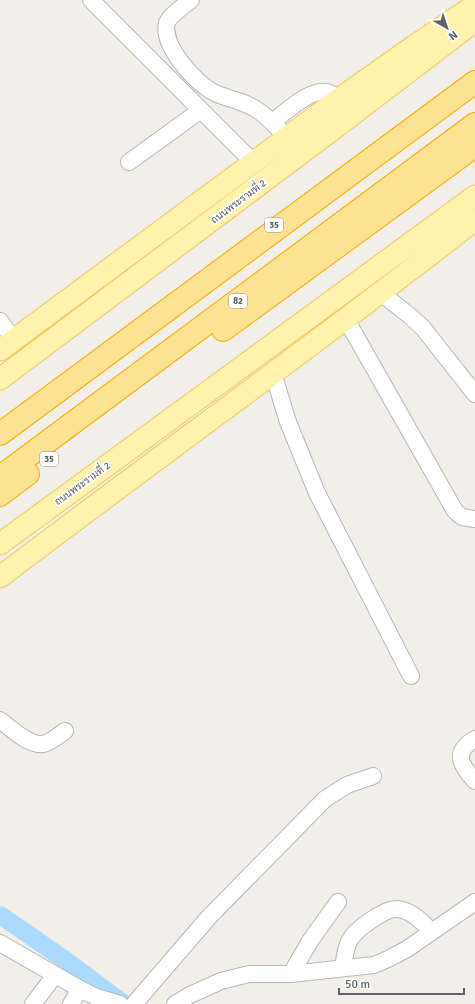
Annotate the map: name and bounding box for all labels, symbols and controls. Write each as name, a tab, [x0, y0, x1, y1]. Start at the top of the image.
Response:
north arrow	[427, 8, 467, 48]
text: N	[446, 28, 460, 43]
street label: ถนนพระรามที่ 2	[207, 175, 269, 226]
road number: 35	[265, 218, 283, 232]
road number: 82	[229, 294, 247, 308]
road number: 35	[40, 452, 58, 466]
street label: ถนนพระรามที่ 2	[51, 457, 113, 508]
scale bar	[339, 970, 464, 996]
text: 50 m	[345, 977, 370, 992]

